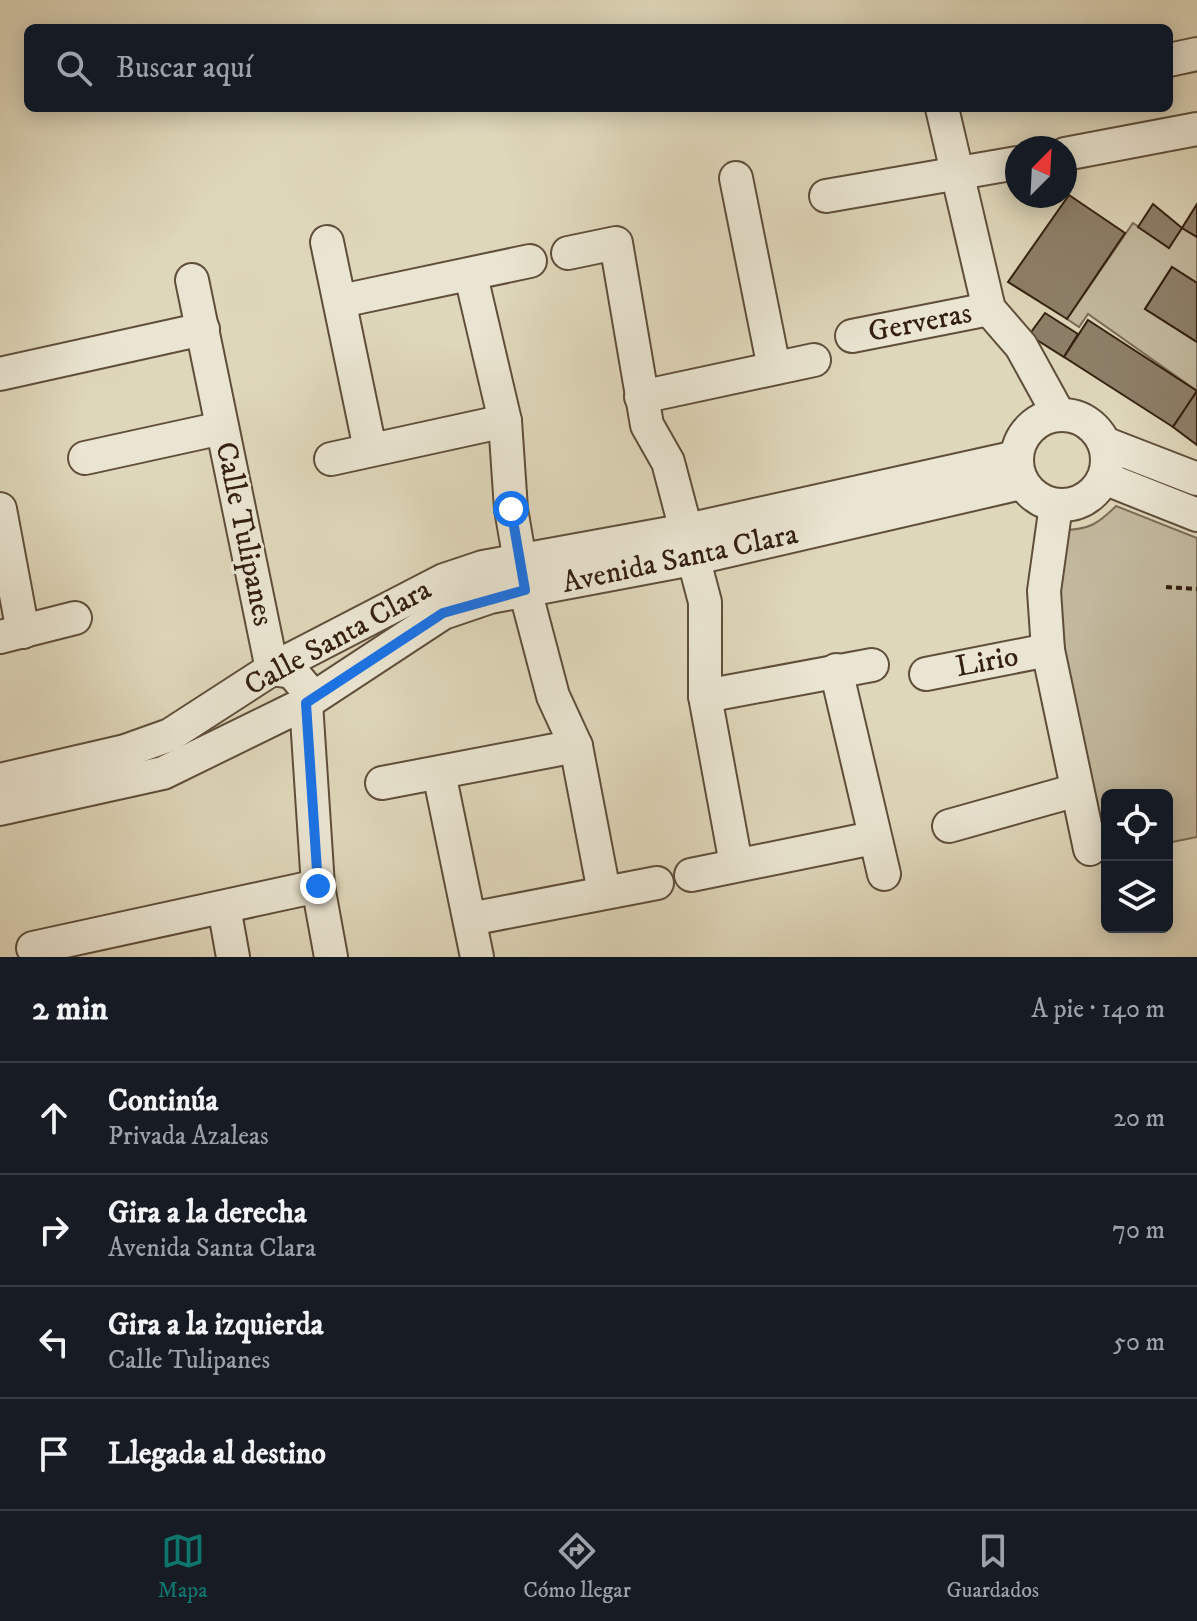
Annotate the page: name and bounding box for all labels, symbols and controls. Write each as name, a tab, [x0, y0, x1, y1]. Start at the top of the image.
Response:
search box	[24, 24, 1173, 112]
icon: search	[52, 46, 96, 90]
text: Buscar aquí	[116, 50, 253, 87]
north arrow	[1005, 136, 1077, 208]
street label: Gerveras	[865, 295, 975, 351]
street label: Calle Tulipanes	[206, 439, 282, 629]
route start	[493, 491, 529, 527]
street label: Avenida Santa Clara	[559, 516, 801, 602]
street label: Calle Santa Clara	[238, 571, 438, 705]
street label: Lirio	[953, 638, 1021, 686]
map controls	[1101, 789, 1173, 933]
button: locate	[1101, 789, 1173, 861]
button: layers	[1101, 861, 1173, 933]
route end	[300, 868, 336, 904]
text: 2 min	[32, 988, 108, 1030]
text: A pie · 140 m	[1031, 993, 1165, 1026]
text: Continúa	[108, 1083, 218, 1120]
icon: ahead	[32, 1096, 76, 1140]
text: 20 m	[1113, 1102, 1165, 1135]
text: Privada Azaleas	[108, 1120, 269, 1153]
text: Gira a la derecha	[108, 1195, 307, 1232]
icon: right	[32, 1208, 76, 1252]
text: 70 m	[1112, 1214, 1165, 1247]
text: Avenida Santa Clara	[108, 1232, 316, 1265]
text: Gira a la izquierda	[108, 1307, 323, 1344]
icon: left	[32, 1320, 76, 1364]
text: 50 m	[1113, 1326, 1165, 1359]
text: Calle Tulipanes	[108, 1344, 270, 1377]
icon: arrive	[32, 1432, 76, 1476]
text: Llegada al destino	[108, 1436, 326, 1473]
tab: Mapa	[158, 1529, 208, 1604]
tab: Cómo llegar	[523, 1529, 631, 1604]
tab: Guardados	[946, 1529, 1039, 1604]

